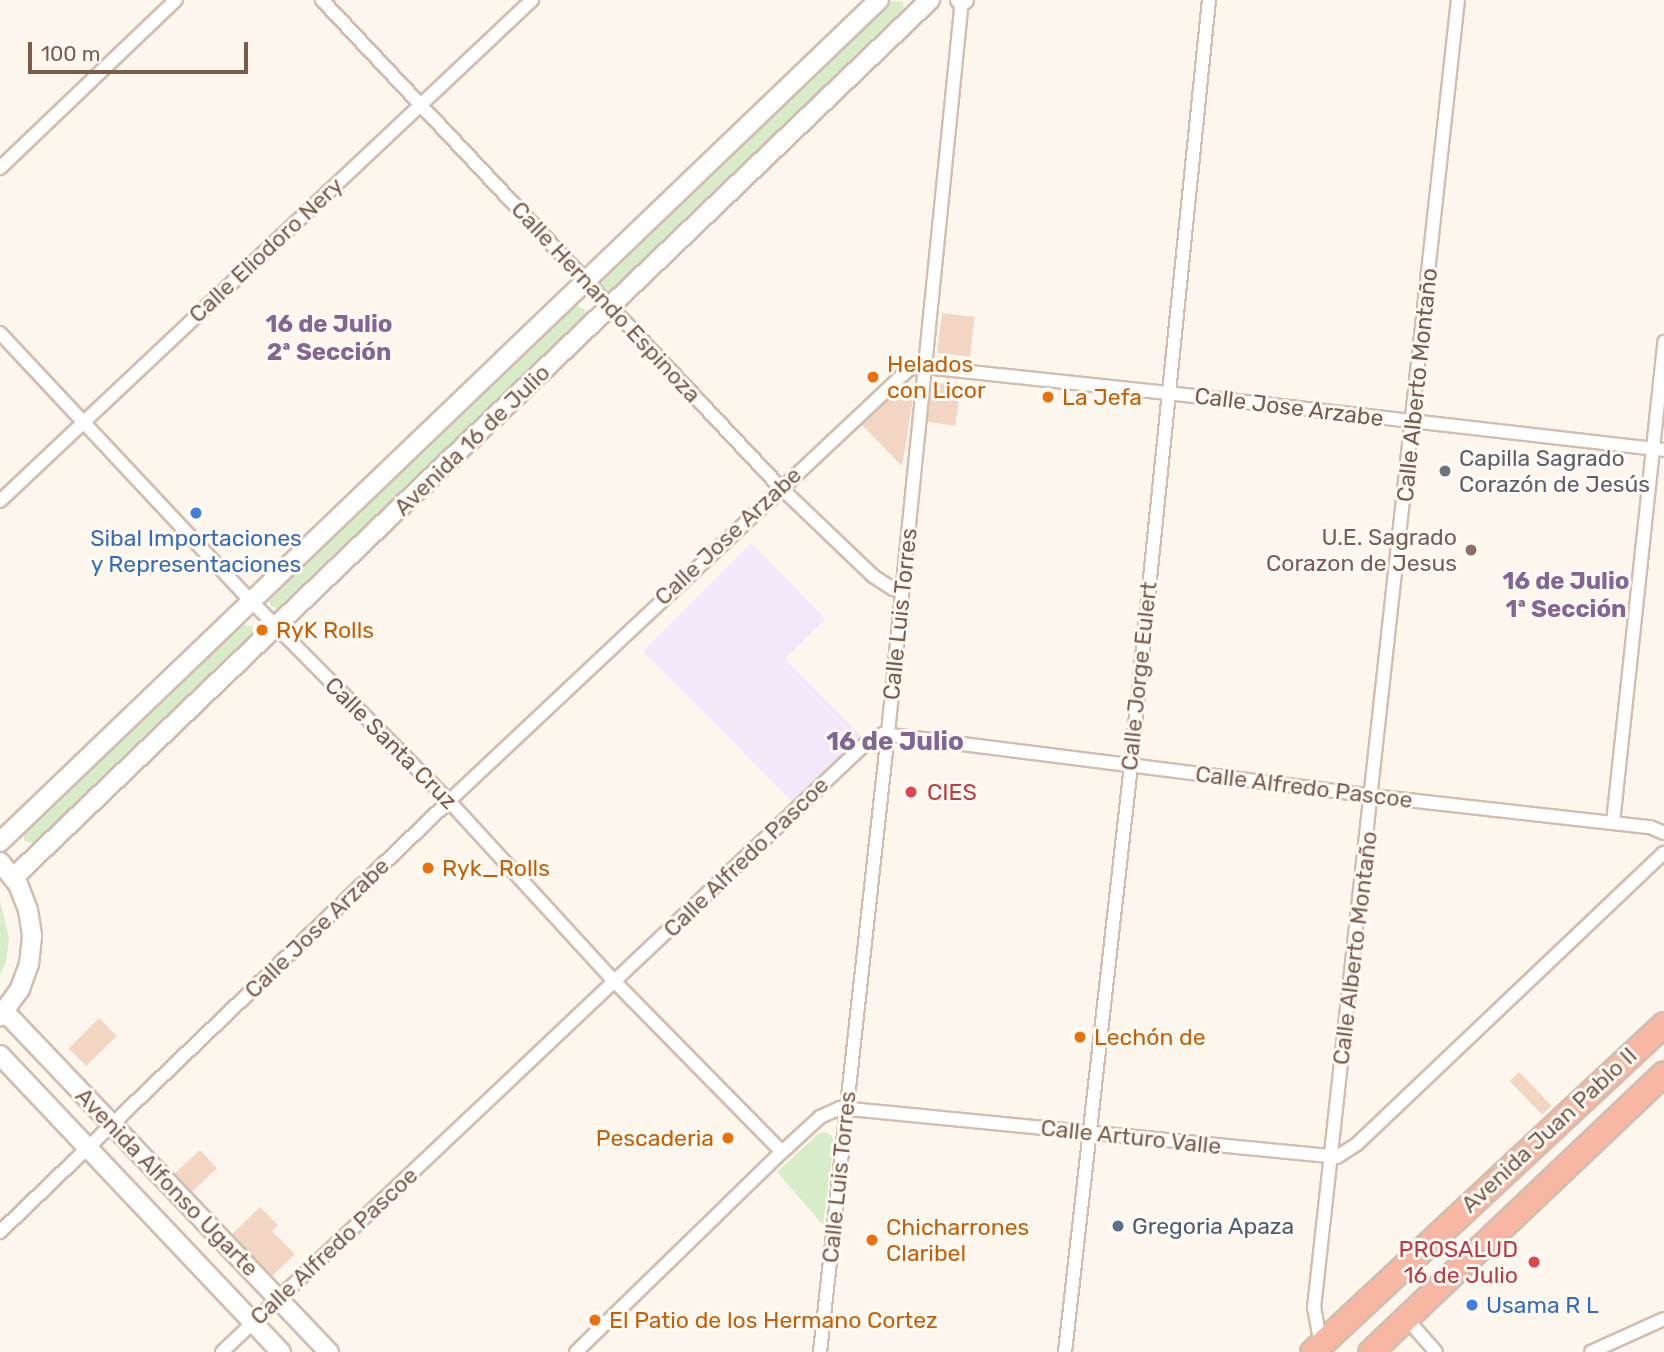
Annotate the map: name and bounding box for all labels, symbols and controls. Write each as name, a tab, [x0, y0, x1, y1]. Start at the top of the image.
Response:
scale bar	[32, 28, 252, 72]
text: 100 m	[41, 41, 100, 66]
street label: Calle Eliodoro Nery	[183, 172, 349, 328]
street label: Calle Hernando Espinoza	[505, 196, 707, 408]
street label: Calle Alberto Montaño	[1391, 266, 1443, 504]
district label: 16 de Julio 2ª Sección	[265, 311, 393, 367]
place label: Helados con Licor	[887, 350, 986, 404]
street label: Avenida 16 de Julio	[388, 359, 556, 521]
marker: Helados con Licor	[865, 369, 881, 385]
street label: Calle Jose Arzabe	[1193, 382, 1385, 432]
place label: La Jefa	[1062, 383, 1142, 411]
marker: La Jefa	[1040, 389, 1056, 405]
place label: Capilla Sagrado Corazón de Jesús	[1459, 444, 1650, 498]
street label: Calle Jose Arzabe	[649, 461, 807, 611]
marker: Capilla Sagrado Corazón de Jesús	[1437, 463, 1453, 479]
marker: Sibal Importaciones y Representaciones	[188, 505, 204, 521]
place label: U.E. Sagrado Corazon de Jesus	[1266, 523, 1457, 577]
place label: Sibal Importaciones y Representaciones	[90, 524, 302, 578]
street label: Calle Luis Torres	[877, 526, 923, 702]
marker: U.E. Sagrado Corazon de Jesus	[1463, 542, 1479, 558]
district label: 16 de Julio 1ª Sección	[1502, 568, 1630, 624]
street label: Calle Jorge Eulert	[1115, 580, 1163, 772]
place label: RyK Rolls	[276, 616, 374, 644]
marker: RyK Rolls	[254, 622, 270, 638]
street label: Calle Santa Cruz	[319, 671, 463, 815]
district label: 16 de Julio	[826, 726, 964, 758]
street label: Calle Alfredo Pascoe	[1194, 760, 1414, 814]
street label: Calle Alfredo Pascoe	[658, 771, 834, 943]
place label: CIES	[927, 778, 977, 806]
marker: CIES	[901, 782, 921, 802]
street label: Calle Alberto Montaño	[1327, 829, 1383, 1067]
street label: Calle Jose Arzabe	[239, 852, 395, 1004]
place label: Ryk_Rolls	[442, 854, 550, 882]
marker: Ryk_Rolls	[420, 860, 436, 876]
place label: Lechón de	[1094, 1023, 1206, 1051]
marker: Lechón de	[1072, 1029, 1088, 1045]
street label: Avenida Juan Pablo II	[1456, 1042, 1642, 1218]
street label: Avenida Alfonso Ugarte	[70, 1082, 264, 1282]
street label: Calle Luis Torres	[816, 1089, 862, 1265]
street label: Calle Arturo Valle	[1039, 1114, 1223, 1160]
place label: Pescaderia	[596, 1124, 714, 1152]
marker: Pescaderia	[720, 1130, 736, 1146]
street label: Calle Alfredo Pascoe	[244, 1161, 424, 1331]
place label: Gregoria Apaza	[1132, 1212, 1295, 1240]
place label: Chicharrones Claribel	[886, 1213, 1029, 1267]
marker: Gregoria Apaza	[1110, 1218, 1126, 1234]
marker: Chicharrones Claribel	[864, 1232, 880, 1248]
place label: PROSALUD 16 de Julio	[1399, 1235, 1518, 1289]
marker: PROSALUD 16 de Julio	[1524, 1252, 1544, 1272]
place label: Usama R L	[1486, 1291, 1599, 1319]
marker: Usama R L	[1464, 1297, 1480, 1313]
place label: El Patio de los Hermano Cortez	[609, 1306, 938, 1334]
marker: El Patio de los Hermano Cortez	[587, 1312, 603, 1328]

